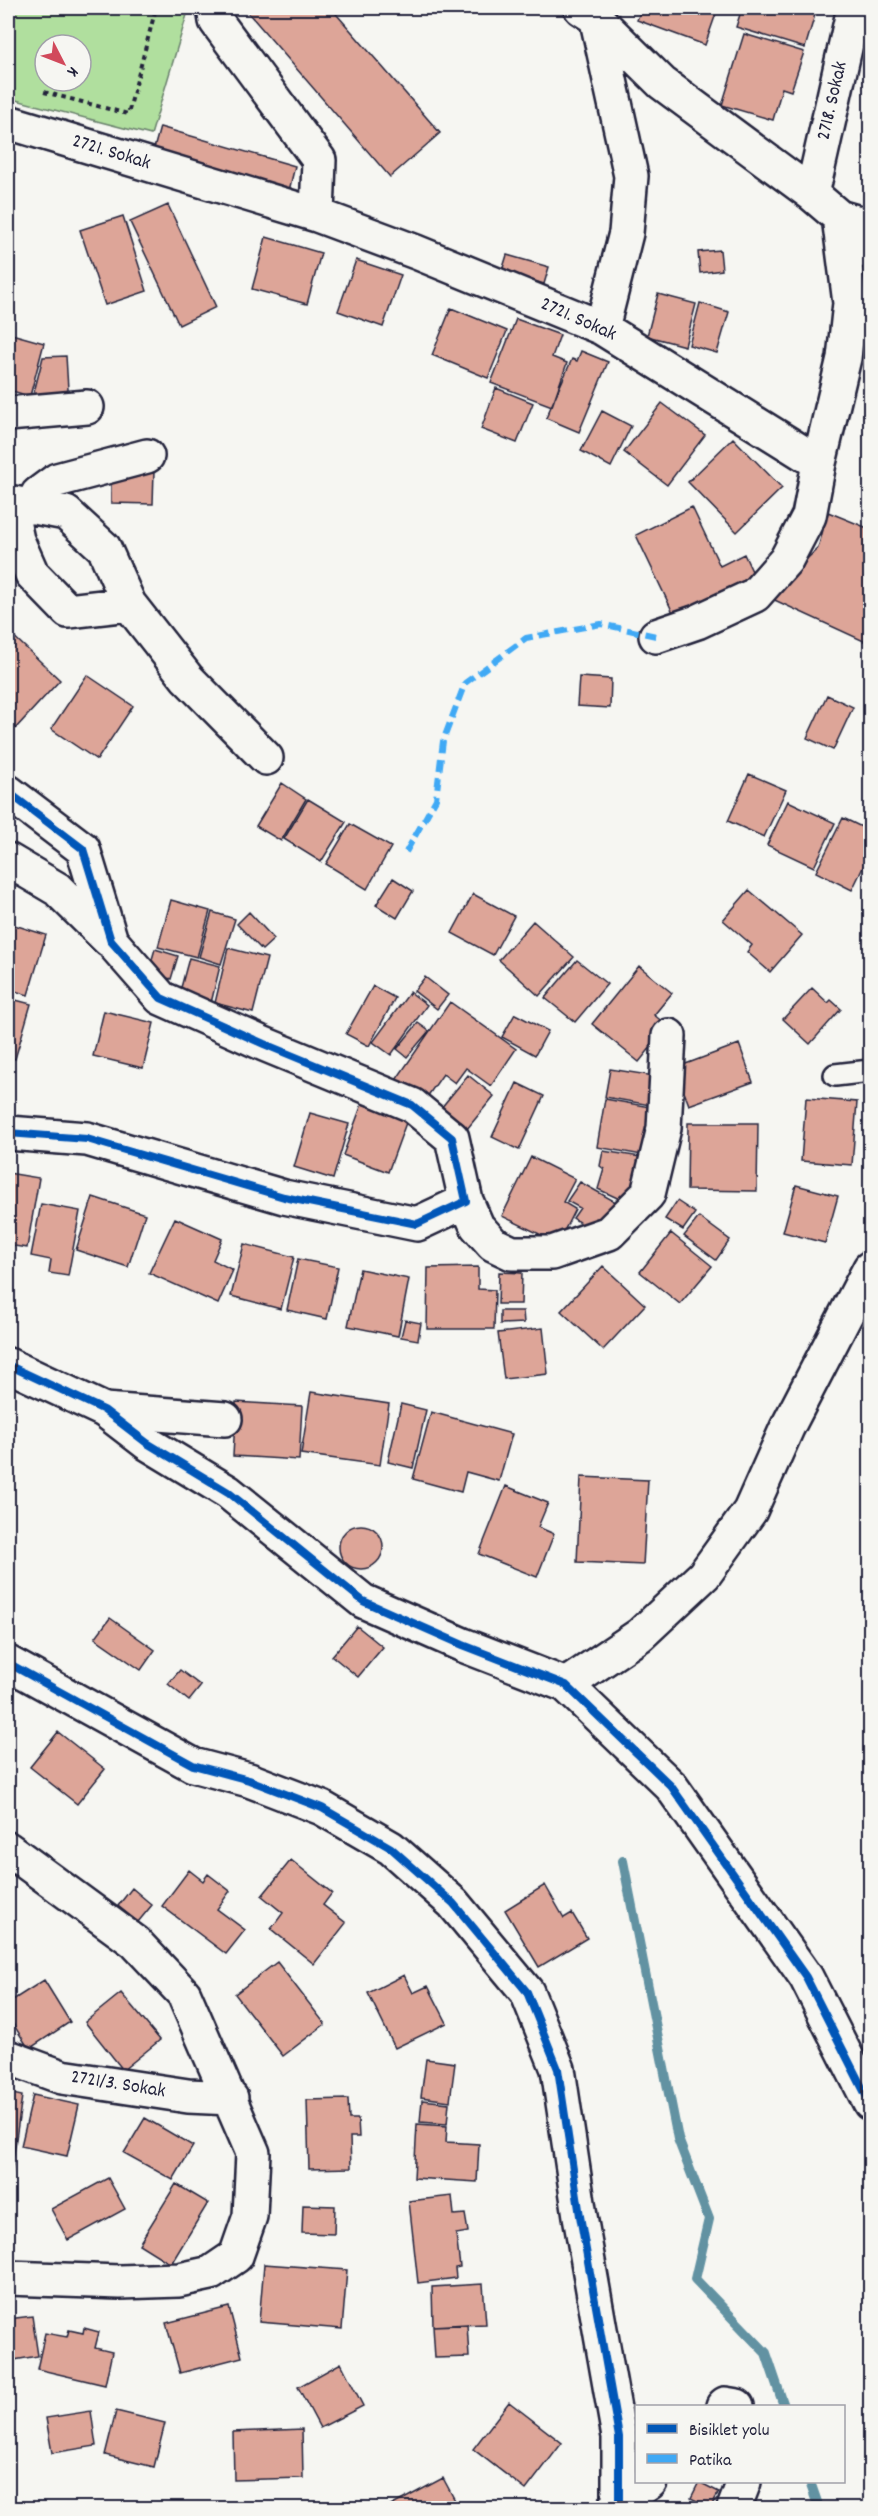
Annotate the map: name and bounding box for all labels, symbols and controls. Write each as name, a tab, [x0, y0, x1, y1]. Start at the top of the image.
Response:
north arrow	[33, 33, 93, 93]
street label: 2718. Sokak	[810, 59, 856, 143]
text: K	[61, 61, 83, 82]
street label: 2721. Sokak	[68, 128, 154, 178]
street label: 2721. Sokak	[535, 291, 621, 349]
street label: 2721/3. Sokak	[69, 2064, 167, 2106]
legend	[635, 2405, 845, 2483]
text: Bisiklet yolu	[689, 2419, 769, 2444]
text: Patika	[689, 2449, 732, 2474]

